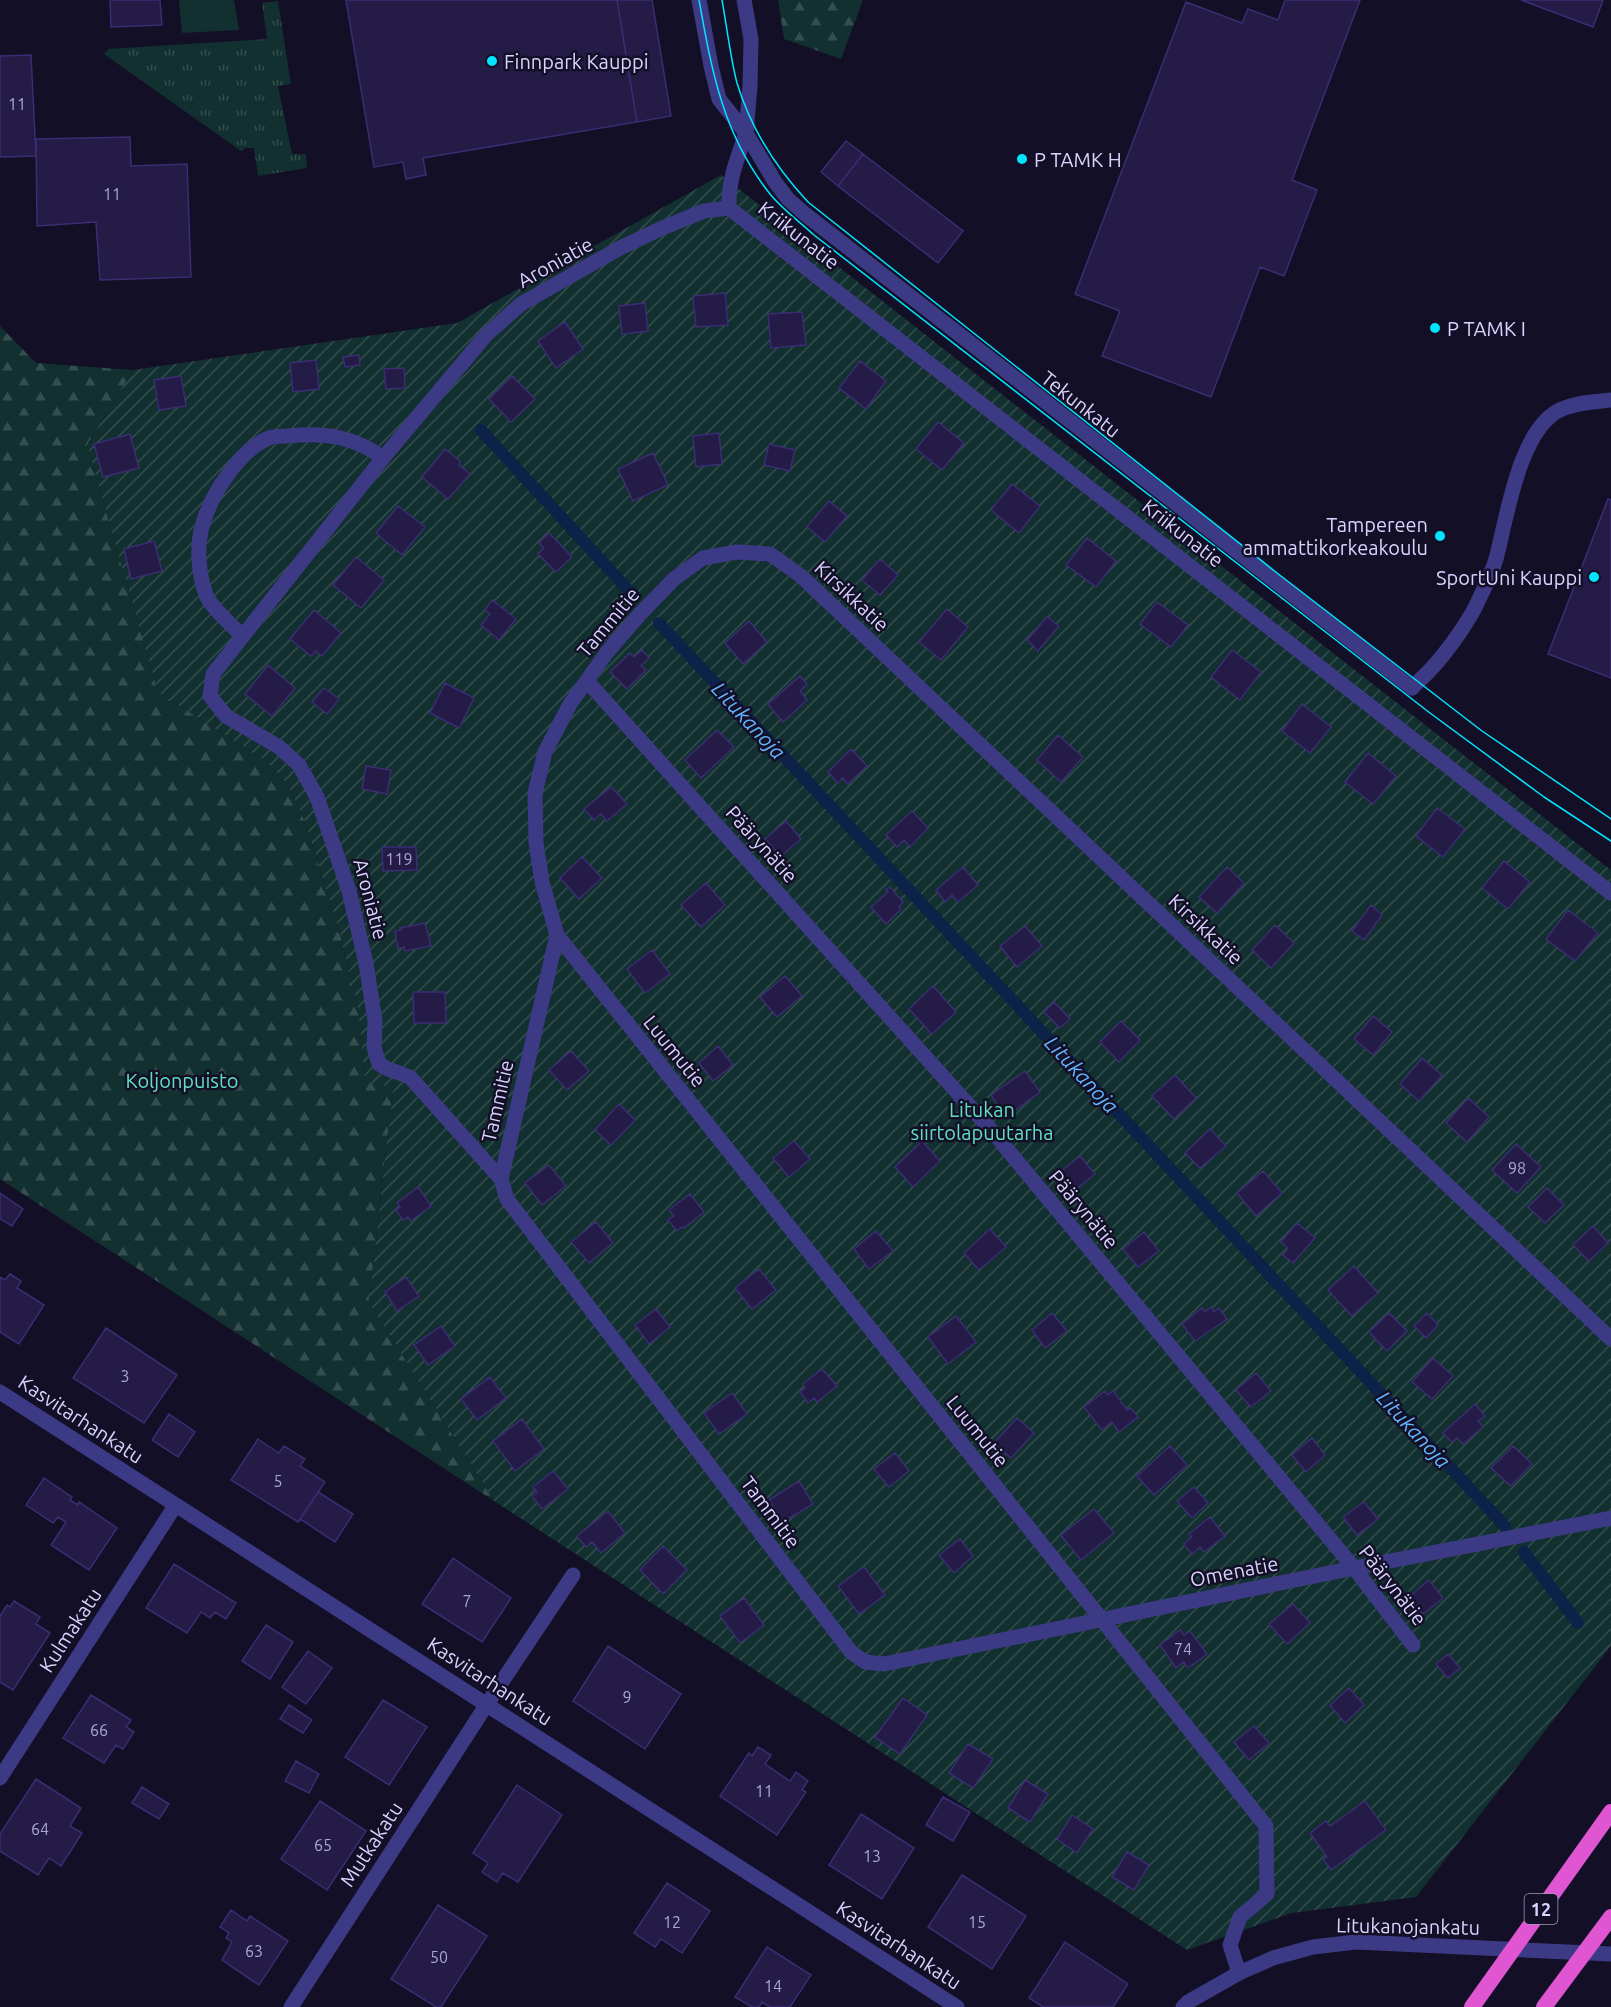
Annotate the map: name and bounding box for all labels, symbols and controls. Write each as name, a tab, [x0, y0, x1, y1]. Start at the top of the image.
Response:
place label: Finnpark Kauppi	[504, 50, 649, 73]
marker: Finnpark Kauppi	[485, 54, 499, 68]
house number: 11	[8, 95, 26, 113]
place label: P TAMK H	[1034, 148, 1122, 171]
marker: P TAMK H	[1015, 152, 1029, 166]
house number: 11	[103, 185, 121, 203]
street label: Kriikunatie	[754, 196, 844, 274]
street label: Aroniatie	[513, 232, 597, 292]
place label: P TAMK I	[1447, 317, 1526, 340]
marker: P TAMK I	[1428, 321, 1442, 335]
street label: Tekunkatu	[1037, 366, 1125, 442]
street label: Kriikunatie	[1138, 494, 1228, 572]
place label: Tampereen ammattikorkeakoulu	[1243, 513, 1428, 559]
marker: Tampereen ammattikorkeakoulu	[1433, 529, 1447, 543]
street label: Kirsikkatie	[810, 556, 894, 636]
place label: SportUni Kauppi	[1436, 566, 1582, 589]
marker: SportUni Kauppi	[1587, 570, 1601, 584]
street label: Tammitie	[572, 583, 644, 661]
water label: Litukanoja	[707, 677, 791, 763]
street label: Päärynätie	[722, 801, 802, 887]
house number: 119	[385, 850, 413, 868]
street label: Aroniatie	[349, 856, 393, 942]
street label: Kirsikkatie	[1164, 889, 1248, 969]
street label: Luumutie	[639, 1011, 711, 1091]
water label: Litukanoja	[1040, 1031, 1124, 1117]
street label: Tammitie	[476, 1058, 518, 1144]
park label: Koljonpuisto	[125, 1069, 239, 1092]
park label: Litukan siirtolapuutarha	[911, 1098, 1053, 1144]
house number: 98	[1508, 1159, 1526, 1177]
street label: Päärynätie	[1045, 1165, 1123, 1253]
house number: 3	[120, 1367, 130, 1385]
street label: Kasvitarhankatu	[14, 1370, 148, 1468]
water label: Litukanoja	[1372, 1386, 1456, 1472]
street label: Luumutie	[942, 1391, 1014, 1471]
house number: 5	[273, 1472, 283, 1490]
street label: Tammitie	[737, 1472, 805, 1552]
street label: Päärynätie	[1355, 1540, 1431, 1630]
street label: Omenatie	[1188, 1551, 1280, 1591]
street label: Kulmakatu	[34, 1584, 106, 1676]
house number: 7	[462, 1592, 472, 1610]
street label: Kasvitarhankatu	[423, 1632, 557, 1730]
house number: 74	[1174, 1640, 1192, 1658]
house number: 9	[622, 1688, 632, 1706]
house number: 66	[90, 1721, 108, 1739]
house number: 11	[755, 1782, 773, 1800]
street label: Mutkakatu	[335, 1797, 407, 1891]
house number: 64	[31, 1820, 49, 1838]
house number: 65	[314, 1836, 332, 1854]
house number: 13	[863, 1847, 881, 1865]
road number: 12	[1524, 1894, 1558, 1924]
street label: Kasvitarhankatu	[832, 1896, 966, 1994]
house number: 12	[663, 1913, 681, 1931]
house number: 15	[968, 1913, 986, 1931]
street label: Litukanojankatu	[1336, 1913, 1480, 1939]
house number: 63	[245, 1942, 263, 1960]
house number: 50	[430, 1948, 448, 1966]
house number: 14	[764, 1977, 782, 1995]

